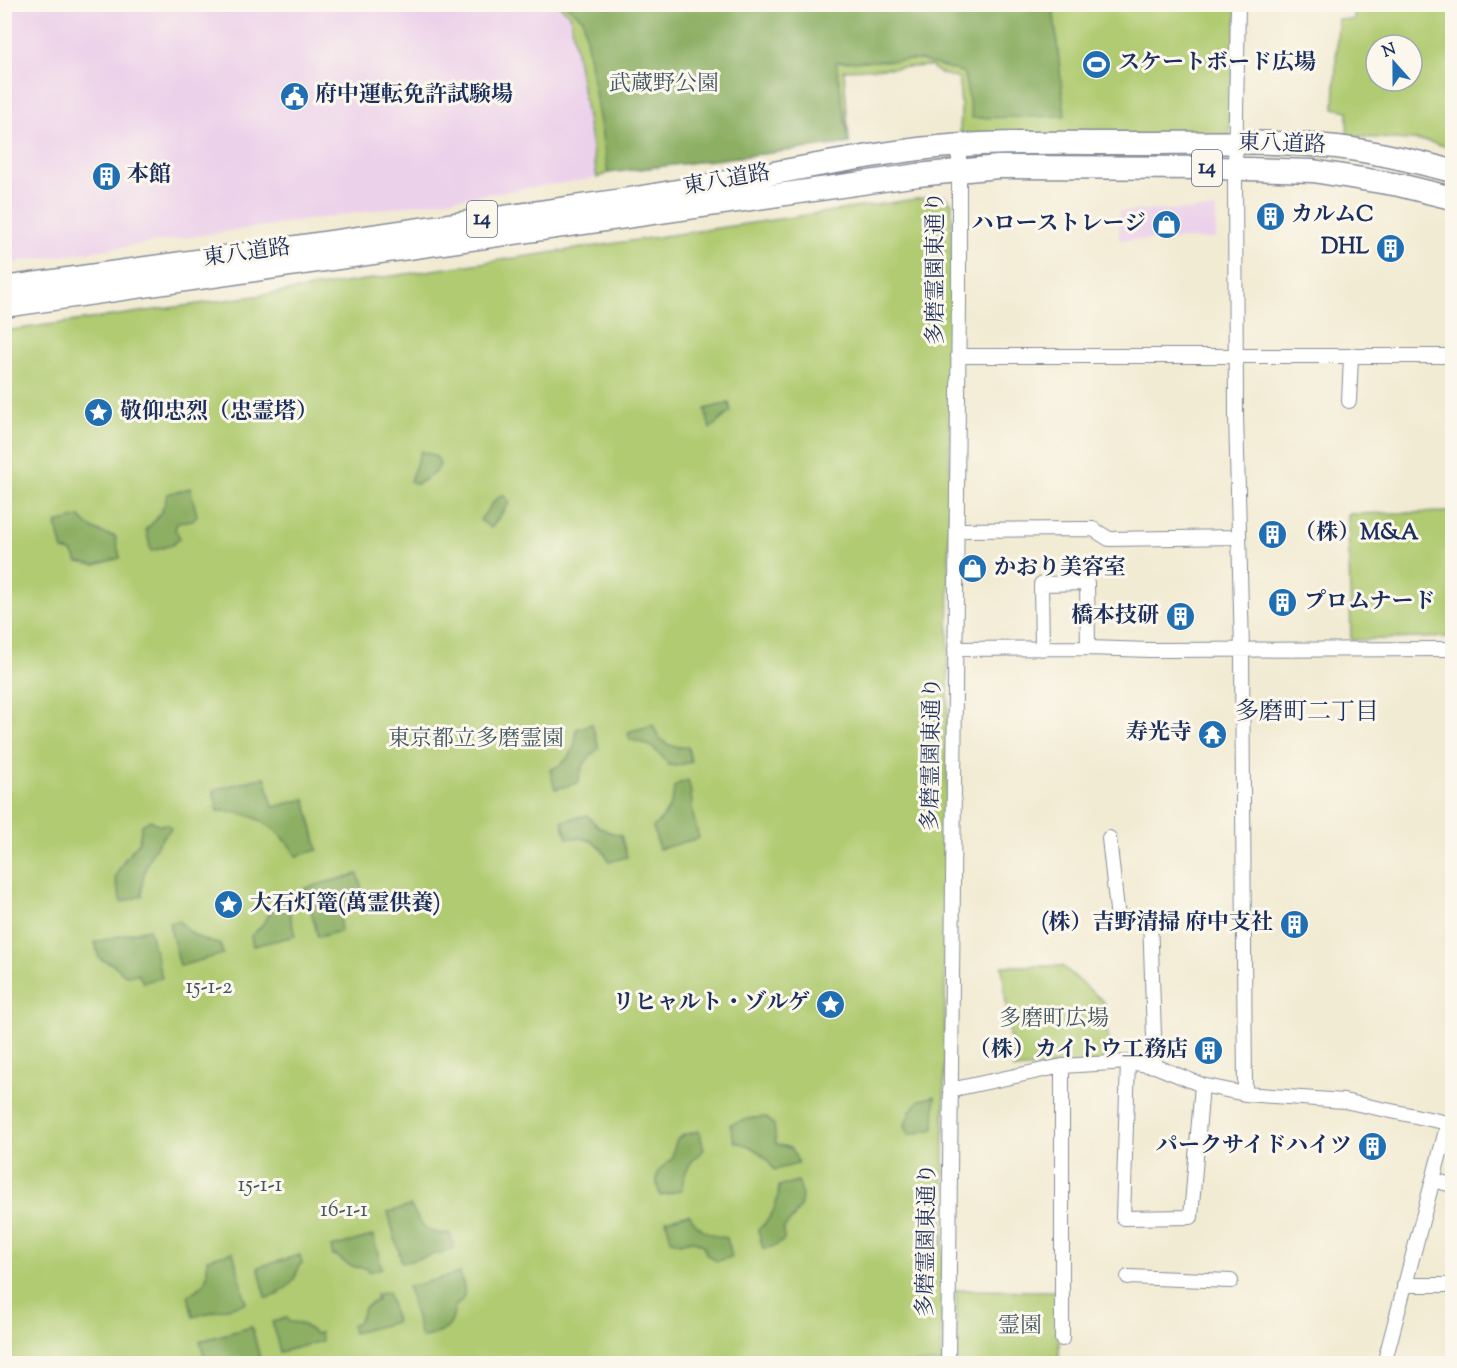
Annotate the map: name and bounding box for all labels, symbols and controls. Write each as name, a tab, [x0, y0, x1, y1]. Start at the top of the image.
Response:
north arrow	[1364, 33, 1424, 93]
text: N	[1379, 38, 1400, 64]
sports icon: スケートボード広場	[1081, 48, 1113, 80]
place label: スケートボード広場	[1118, 48, 1316, 80]
park label: 武蔵野公園	[609, 69, 719, 101]
public building icon: 府中運転免許試験場	[278, 80, 310, 112]
place label: 府中運転免許試験場	[315, 80, 513, 112]
street label: 東八道路	[1237, 127, 1327, 163]
road number: 14	[1192, 150, 1222, 186]
street label: 東八道路	[681, 158, 773, 204]
building icon: 本館	[90, 160, 122, 192]
place label: 本館	[127, 160, 171, 192]
street label: 多磨霊園東通り	[921, 191, 953, 345]
building icon: カルムC	[1254, 200, 1286, 232]
place label: カルムC	[1291, 200, 1374, 232]
road number: 14	[467, 201, 497, 237]
place label: ハローストレージ	[972, 209, 1146, 241]
shop icon: ハローストレージ	[1151, 209, 1183, 241]
street label: 東八道路	[201, 232, 293, 276]
place label: DHL	[1321, 232, 1370, 264]
building icon: DHL	[1374, 232, 1406, 264]
place icon: 敬仰忠烈（忠霊塔）	[83, 397, 115, 429]
place label: 敬仰忠烈（忠霊塔）	[120, 397, 318, 429]
building icon: （株）M&A	[1257, 518, 1289, 550]
place label: （株）M&A	[1294, 518, 1419, 550]
shop icon: かおり美容室	[957, 553, 989, 585]
place label: かおり美容室	[994, 553, 1126, 585]
building icon: プロムナード	[1267, 587, 1299, 619]
place label: プロムナード	[1304, 587, 1436, 619]
place label: 橋本技研	[1071, 601, 1159, 633]
building icon: 橋本技研	[1164, 601, 1196, 633]
street label: 多磨霊園東通り	[916, 677, 950, 831]
district label: 多磨町二丁目	[1235, 696, 1379, 730]
place label: 寿光寺	[1126, 718, 1192, 750]
temple icon: 寿光寺	[1197, 718, 1229, 750]
park label: 東京都立多磨霊園	[388, 724, 564, 756]
place icon: 大石灯篭(萬霊供養)	[213, 889, 245, 921]
place label: 大石灯篭(萬霊供養)	[250, 889, 440, 921]
place label: (株）吉野清掃 府中支社	[1041, 908, 1273, 940]
building icon: (株）吉野清掃 府中支社	[1278, 908, 1310, 940]
park label: 15-1-2	[185, 972, 233, 1004]
place label: リヒャルト・ゾルゲ	[612, 988, 810, 1020]
place icon: リヒャルト・ゾルゲ	[815, 988, 847, 1020]
park label: 多磨町広場	[999, 1004, 1109, 1036]
place label: （株）カイトウ工務店	[969, 1035, 1188, 1067]
building icon: （株）カイトウ工務店	[1193, 1035, 1225, 1067]
place label: パークサイドハイツ	[1156, 1131, 1352, 1163]
building icon: パークサイドハイツ	[1357, 1131, 1389, 1163]
street label: 多磨霊園東通り	[911, 1163, 945, 1317]
park label: 15-1-1	[238, 1170, 283, 1202]
park label: 16-1-1	[320, 1195, 368, 1227]
park label: 霊園	[998, 1311, 1042, 1343]

